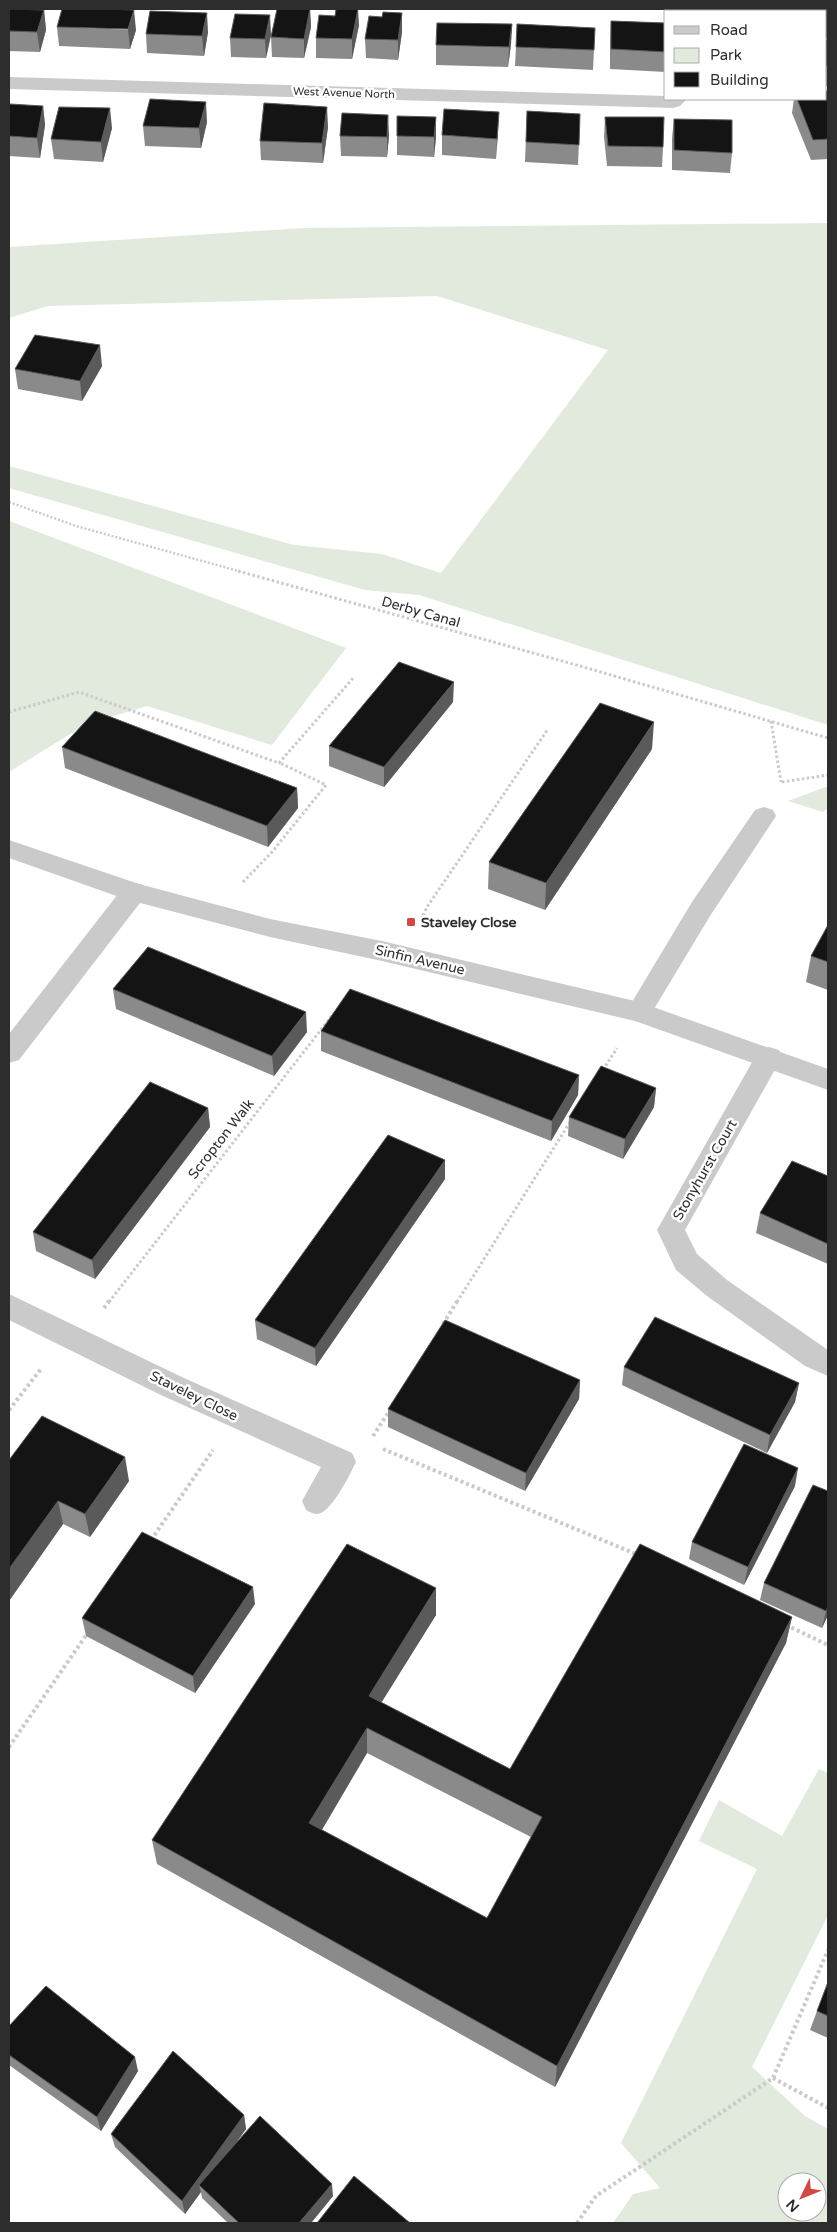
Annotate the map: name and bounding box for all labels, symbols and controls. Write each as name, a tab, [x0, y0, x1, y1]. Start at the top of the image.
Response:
legend	[664, 10, 827, 100]
text: Road	[710, 21, 748, 39]
text: Park	[710, 46, 742, 64]
text: Building	[710, 71, 769, 89]
street label: West Avenue North	[293, 85, 395, 101]
street label: Derby Canal	[380, 593, 462, 631]
place label: Staveley Close	[421, 914, 517, 931]
marker: Staveley Close	[405, 916, 417, 928]
street label: Sinfin Avenue	[373, 941, 467, 979]
street label: Scropton Walk	[184, 1095, 258, 1182]
street label: Stonyhurst Court	[669, 1116, 741, 1223]
street label: Staveley Close	[147, 1367, 241, 1425]
north arrow	[777, 2172, 827, 2222]
text: N	[783, 2196, 803, 2215]

